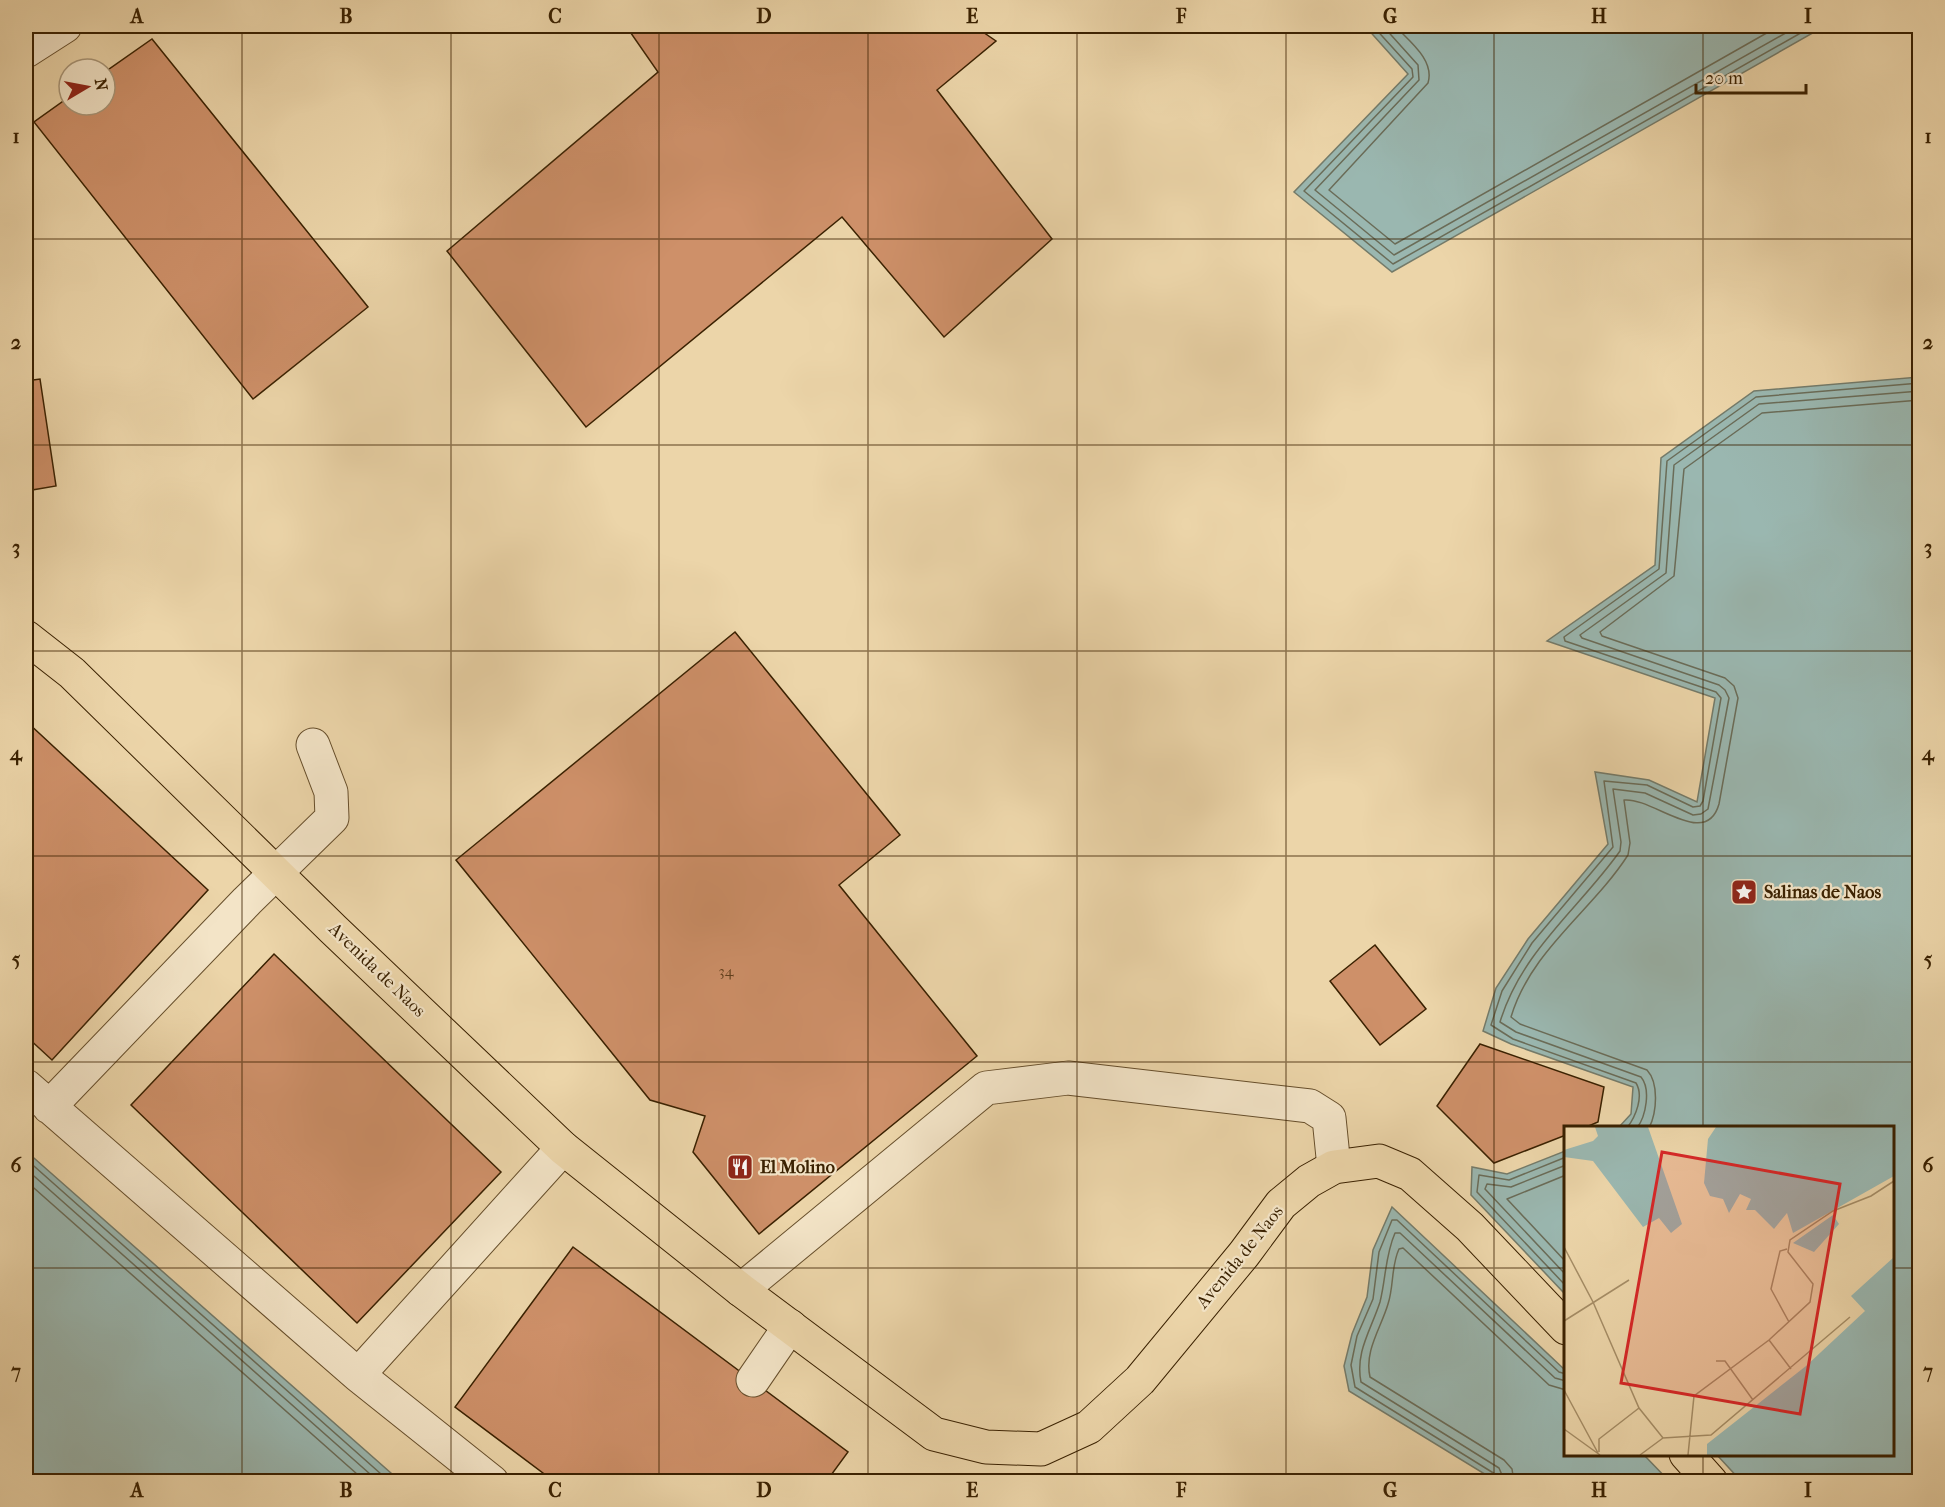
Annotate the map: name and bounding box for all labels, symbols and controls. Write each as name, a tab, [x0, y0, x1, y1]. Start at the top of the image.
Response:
text: A	[129, 5, 145, 28]
text: B	[339, 5, 353, 28]
text: C	[548, 5, 562, 28]
text: D	[756, 5, 772, 28]
text: E	[966, 5, 978, 28]
text: F	[1175, 5, 1187, 28]
text: G	[1383, 5, 1397, 28]
text: H	[1591, 5, 1607, 28]
text: I	[1804, 5, 1812, 28]
north arrow	[57, 57, 117, 117]
scale bar	[1696, 57, 1806, 95]
text: 20 m	[1705, 68, 1743, 89]
text: N	[91, 77, 112, 93]
text: 1	[12, 125, 20, 148]
text: 1	[1924, 125, 1932, 148]
text: 2	[11, 331, 21, 354]
text: 2	[1923, 331, 1933, 354]
text: 3	[12, 536, 20, 559]
text: 3	[1924, 536, 1932, 559]
text: 4	[9, 742, 23, 766]
text: 4	[1921, 742, 1935, 766]
place icon: Salinas de Naos	[1729, 877, 1759, 907]
place label: Salinas de Naos	[1764, 882, 1881, 903]
street label: Avenida de Naos	[324, 918, 430, 1022]
text: 5	[12, 948, 21, 971]
text: 5	[1924, 948, 1933, 971]
house number: 34	[718, 962, 735, 980]
inset map	[1564, 1126, 1894, 1456]
restaurant icon: El Molino	[725, 1152, 755, 1182]
text: 6	[11, 1154, 23, 1177]
text: 6	[1923, 1154, 1935, 1177]
place label: El Molino	[760, 1157, 835, 1178]
street label: Avenida de Naos	[1191, 1201, 1288, 1313]
text: 7	[10, 1360, 21, 1383]
text: 7	[1922, 1360, 1933, 1383]
text: A	[129, 1479, 145, 1502]
text: B	[339, 1479, 353, 1502]
text: C	[548, 1479, 562, 1502]
text: D	[756, 1479, 772, 1502]
text: E	[966, 1479, 978, 1502]
text: F	[1175, 1479, 1187, 1502]
text: G	[1383, 1479, 1397, 1502]
text: H	[1591, 1479, 1607, 1502]
text: I	[1804, 1479, 1812, 1502]

